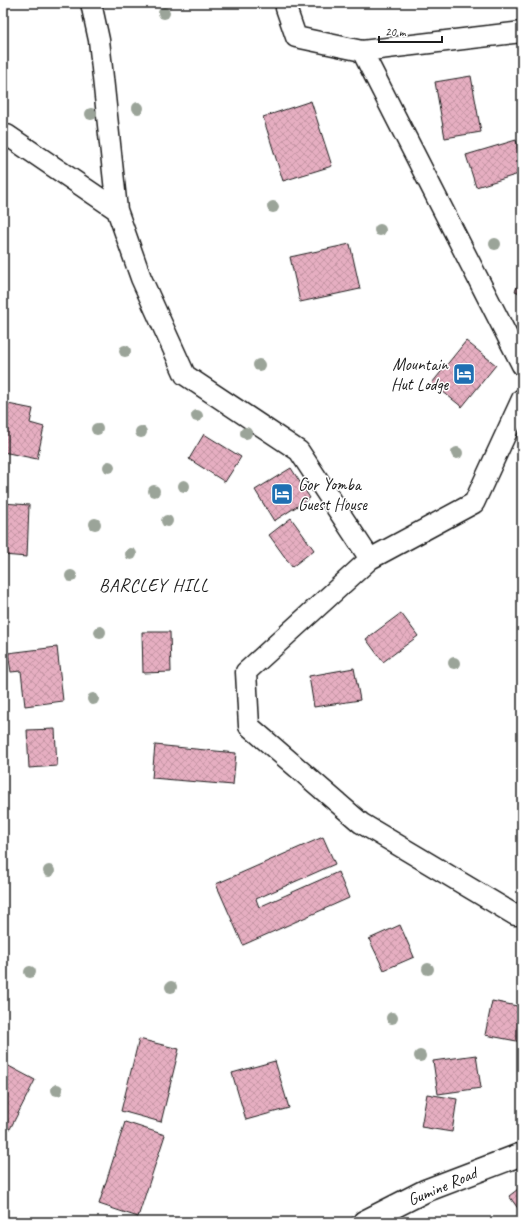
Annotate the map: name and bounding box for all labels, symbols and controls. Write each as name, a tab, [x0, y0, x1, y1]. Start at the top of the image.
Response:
scale bar	[379, 18, 442, 44]
text: 20 m	[385, 24, 407, 40]
place label: Mountain Hut Lodge	[391, 354, 449, 395]
hotel icon: Mountain Hut Lodge	[451, 361, 477, 387]
place label: Gor Yomba Guest House	[298, 474, 368, 515]
hotel icon: Gor Yomba Guest House	[269, 481, 295, 507]
district label: BARCLEY HILL	[99, 574, 209, 596]
street label: Gumine Road	[404, 1162, 482, 1210]

